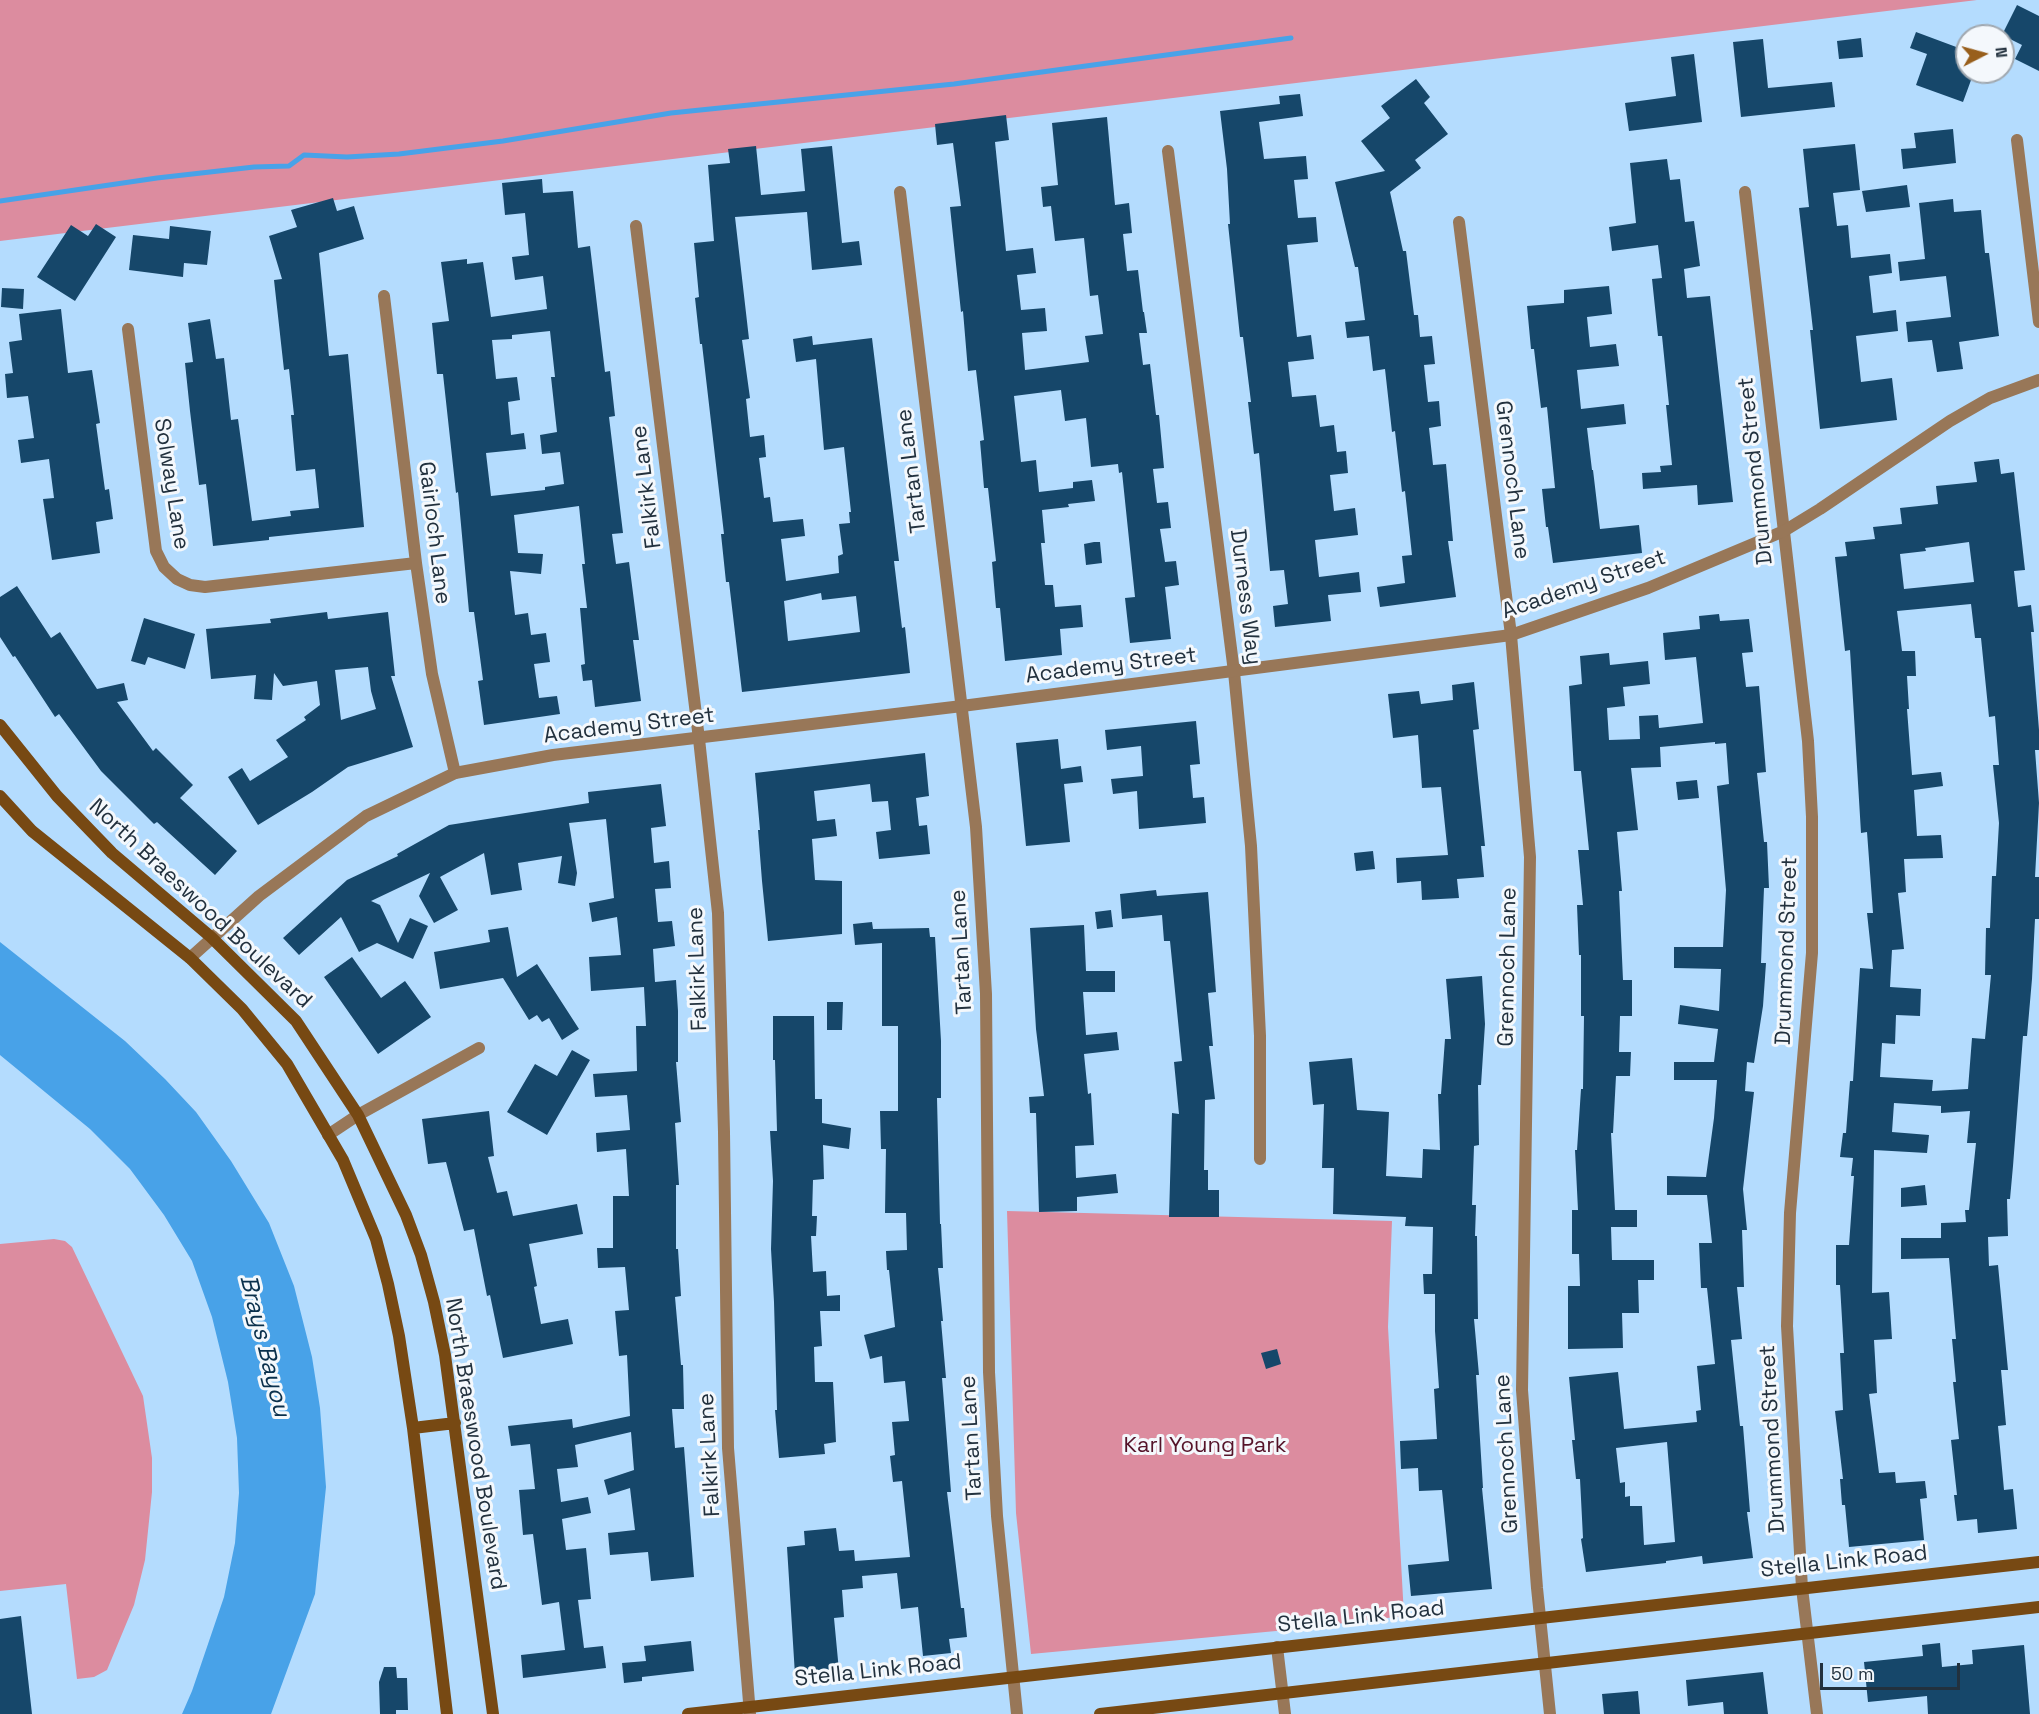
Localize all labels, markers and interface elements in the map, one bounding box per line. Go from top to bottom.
north arrow [1955,24,2015,84]
text: N [1990,46,2012,59]
street label: Drummond Street [1733,376,1779,566]
street label: Grennoch Lane [1489,399,1535,561]
street label: Tartan Lane [891,407,933,535]
street label: Solway Lane [148,416,194,552]
street label: Falkirk Lane [626,424,668,550]
street label: Gairloch Lane [412,460,456,606]
street label: Durness Way [1224,528,1266,666]
street label: Academy Street [1499,545,1669,625]
street label: Academy Street [1024,642,1198,690]
street label: Academy Street [542,702,716,750]
street label: North Braeswood Boulevard [83,794,317,1014]
street label: Drummond Street [1771,856,1803,1046]
street label: Grennoch Lane [1493,887,1523,1047]
street label: Tartan Lane [946,889,978,1015]
street label: Falkirk Lane [683,907,713,1031]
water label: Brays Bayou [232,1272,296,1420]
street label: North Braeswood Boulevard [439,1296,511,1592]
street label: Drummond Street [1755,1344,1791,1534]
street label: Grennoch Lane [1490,1374,1524,1534]
street label: Tartan Lane [956,1375,988,1501]
street label: Falkirk Lane [694,1392,726,1518]
park label: Karl Young Park [1124,1433,1286,1459]
street label: Stella Link Road [1759,1540,1929,1584]
street label: Stella Link Road [1276,1595,1446,1639]
street label: Stella Link Road [793,1649,963,1693]
scale bar [1823,1651,1962,1689]
text: 50 m [1831,1662,1873,1685]

